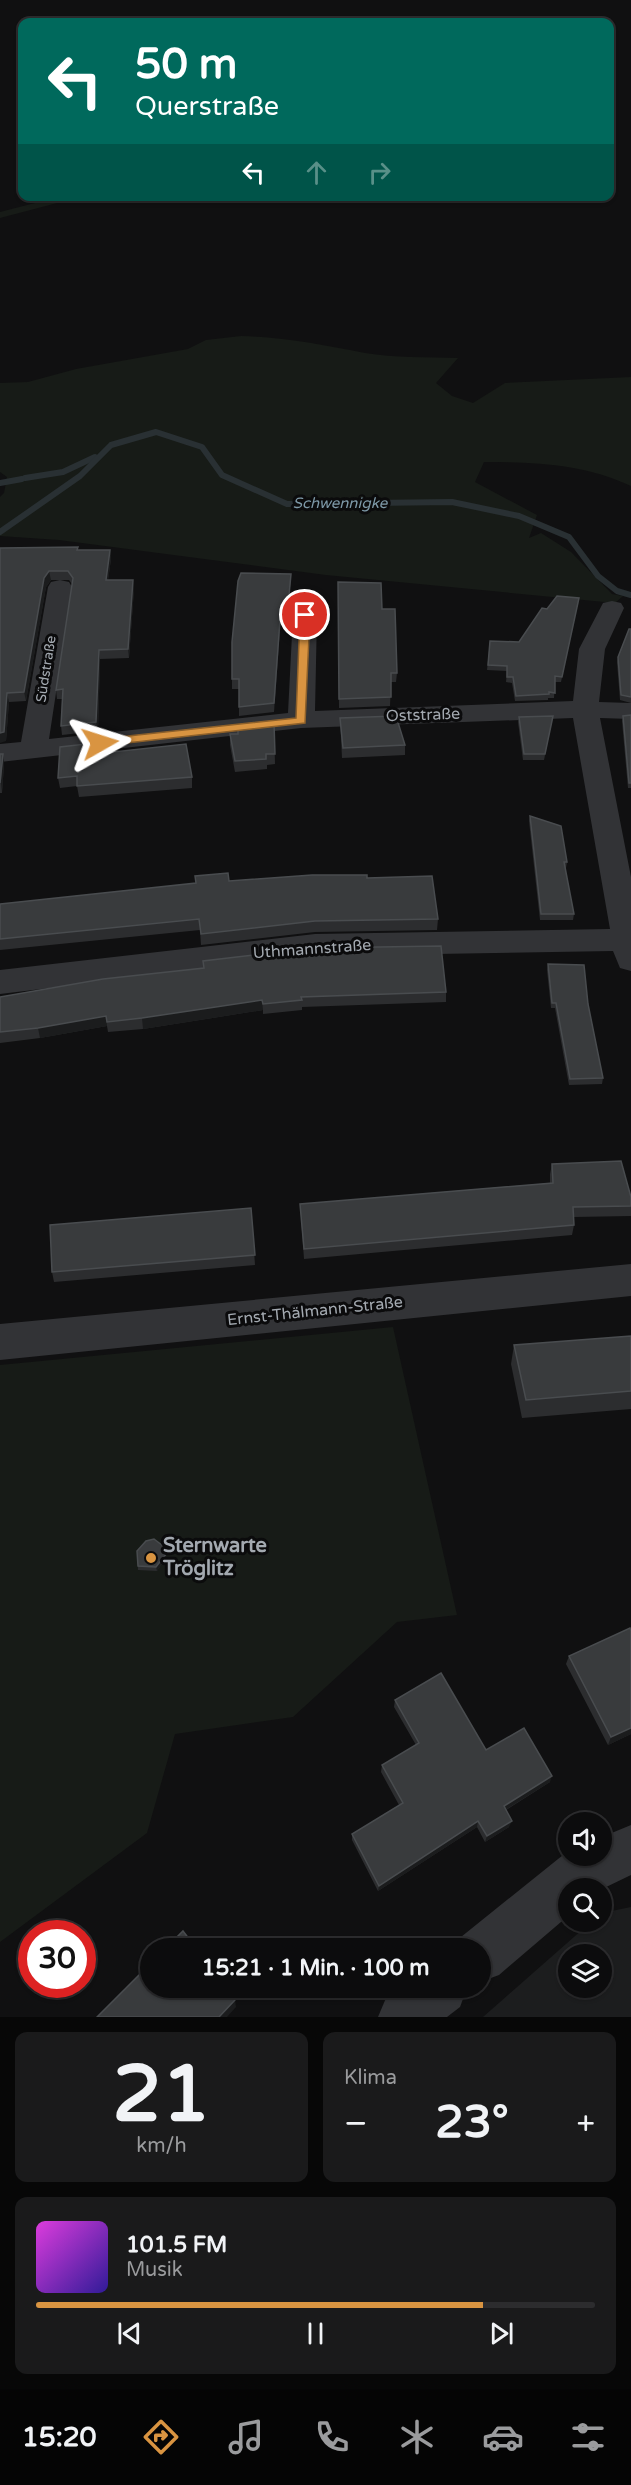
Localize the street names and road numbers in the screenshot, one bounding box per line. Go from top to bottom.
street label: Südstraße [32,634,60,704]
street label: Oststraße [386,704,460,726]
street label: Uthmannstraße [252,935,372,963]
street label: Ernst-Thälmann-Straße [226,1292,404,1330]

